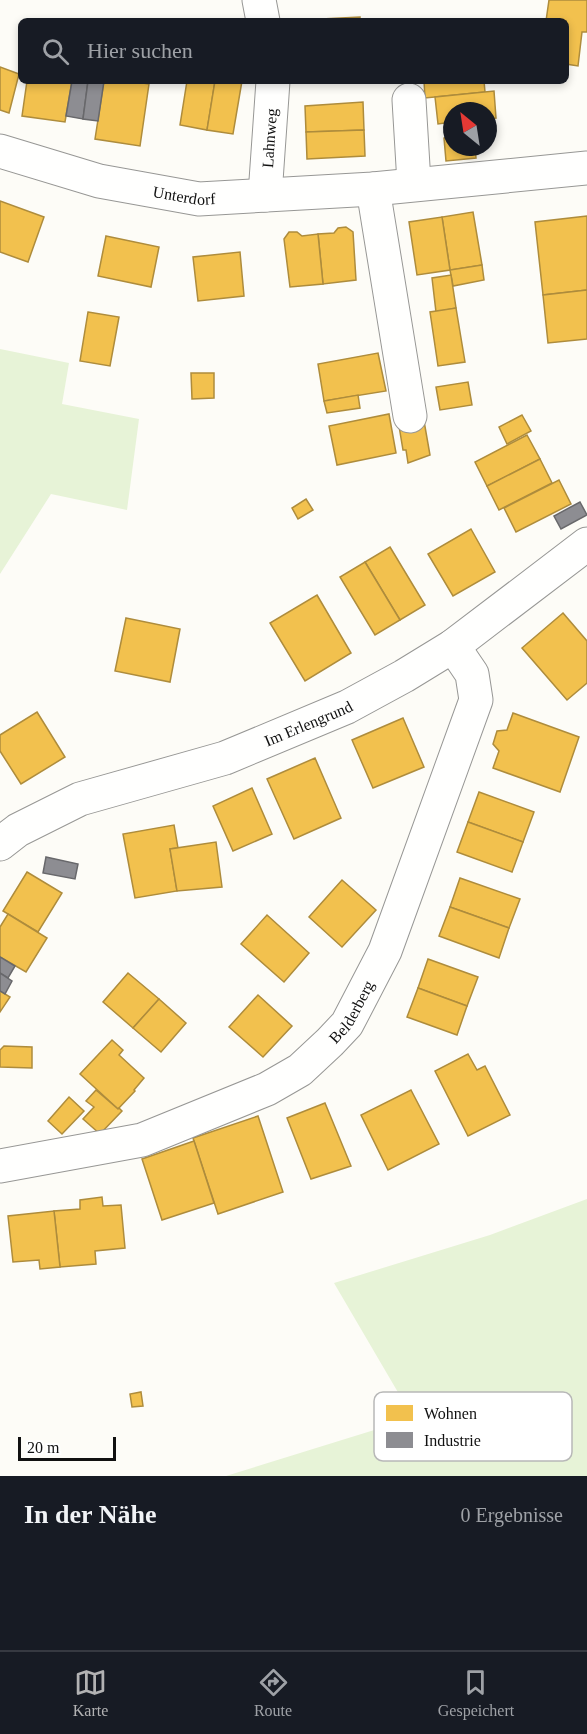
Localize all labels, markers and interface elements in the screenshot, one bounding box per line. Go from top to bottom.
search box [18,18,569,84]
icon: search [39,35,72,68]
text: Hier suchen [87,38,193,63]
north arrow [443,102,497,156]
street label: Lahnweg [259,108,281,168]
street label: Unterdorf [152,183,217,208]
street label: Im Erlengrund [262,698,356,750]
street label: Belderberg [326,978,378,1047]
legend [374,1392,572,1461]
text: Wohnen [424,1405,477,1422]
text: Industrie [424,1432,481,1449]
scale bar [18,1434,116,1462]
text: 20 m [27,1439,59,1456]
text: In der Nähe [24,1500,156,1529]
text: 0 Ergebnisse [461,1504,563,1526]
tab: Karte [73,1666,108,1720]
tab: Route [254,1666,292,1720]
tab: Gespeichert [438,1666,514,1720]

